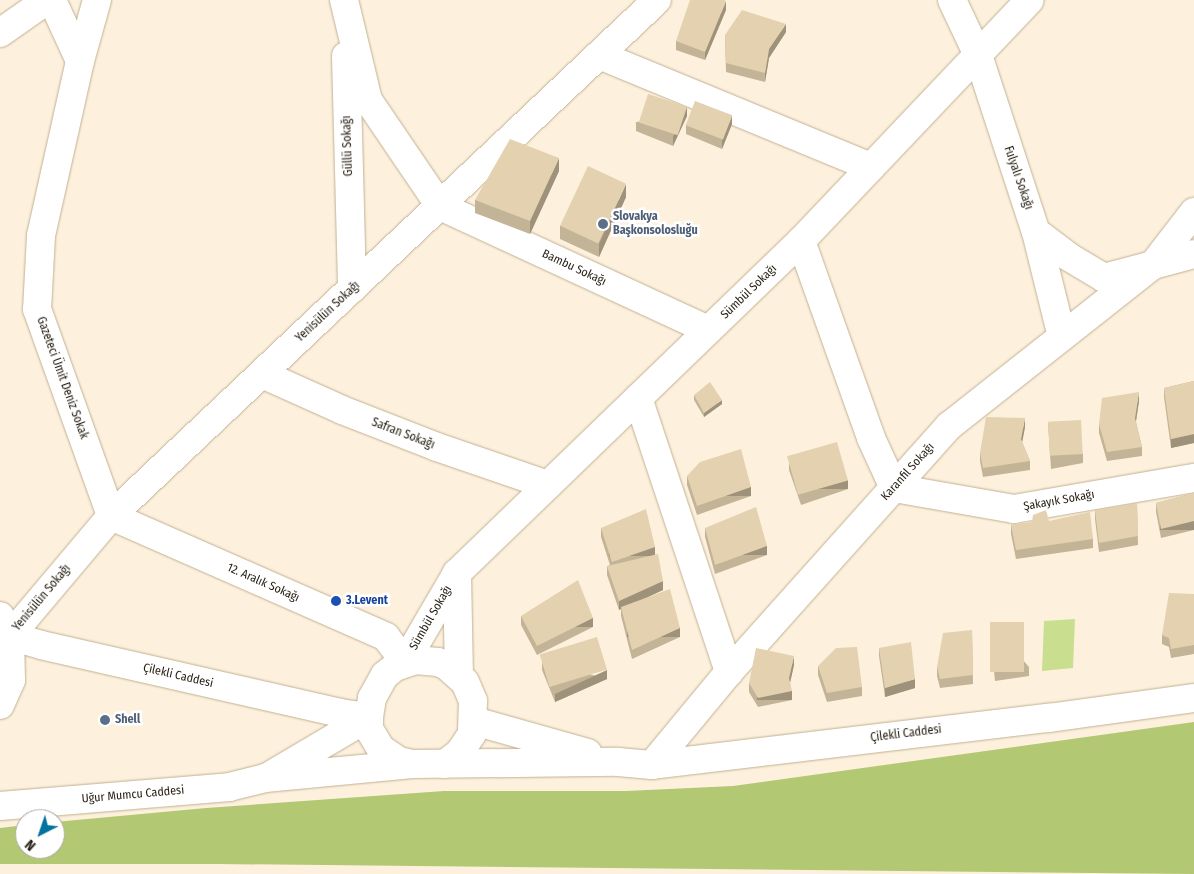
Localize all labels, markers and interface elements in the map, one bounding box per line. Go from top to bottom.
street label: Güllü Sokağı [340,115,356,177]
street label: Fulyalı Sokağı [1000,144,1036,212]
place label: Slovakya Başkonsolosluğu [613,210,698,238]
marker: Slovakya Başkonsolosluğu [597,218,609,230]
street label: Bambu Sokağı [540,247,608,289]
street label: Sümbül Sokağı [718,262,780,322]
street label: Yenisülün Sokağı [293,279,363,345]
street label: Gazeteci Ümit Deniz Sokak [33,315,91,441]
street label: Safran Sokağı [369,415,437,453]
street label: Karanfil Sokağı [878,440,938,504]
street label: Şakayık Sokağı [1022,488,1096,514]
street label: 12. Aralık Sokağı [224,561,302,605]
street label: Yenisülün Sokağı [10,562,74,634]
street label: Sümbül Sokağı [407,583,455,653]
place label: 3.Levent [346,594,388,608]
marker: 3.Levent [330,595,342,607]
street label: Çilekli Caddesi [142,661,214,691]
place label: Shell [115,713,140,727]
marker: Shell [99,714,111,726]
street label: Çilekli Caddesi [870,722,942,746]
street label: Uğur Mumcu Caddesi [81,783,185,807]
north arrow [15,809,65,859]
text: N [22,836,39,854]

